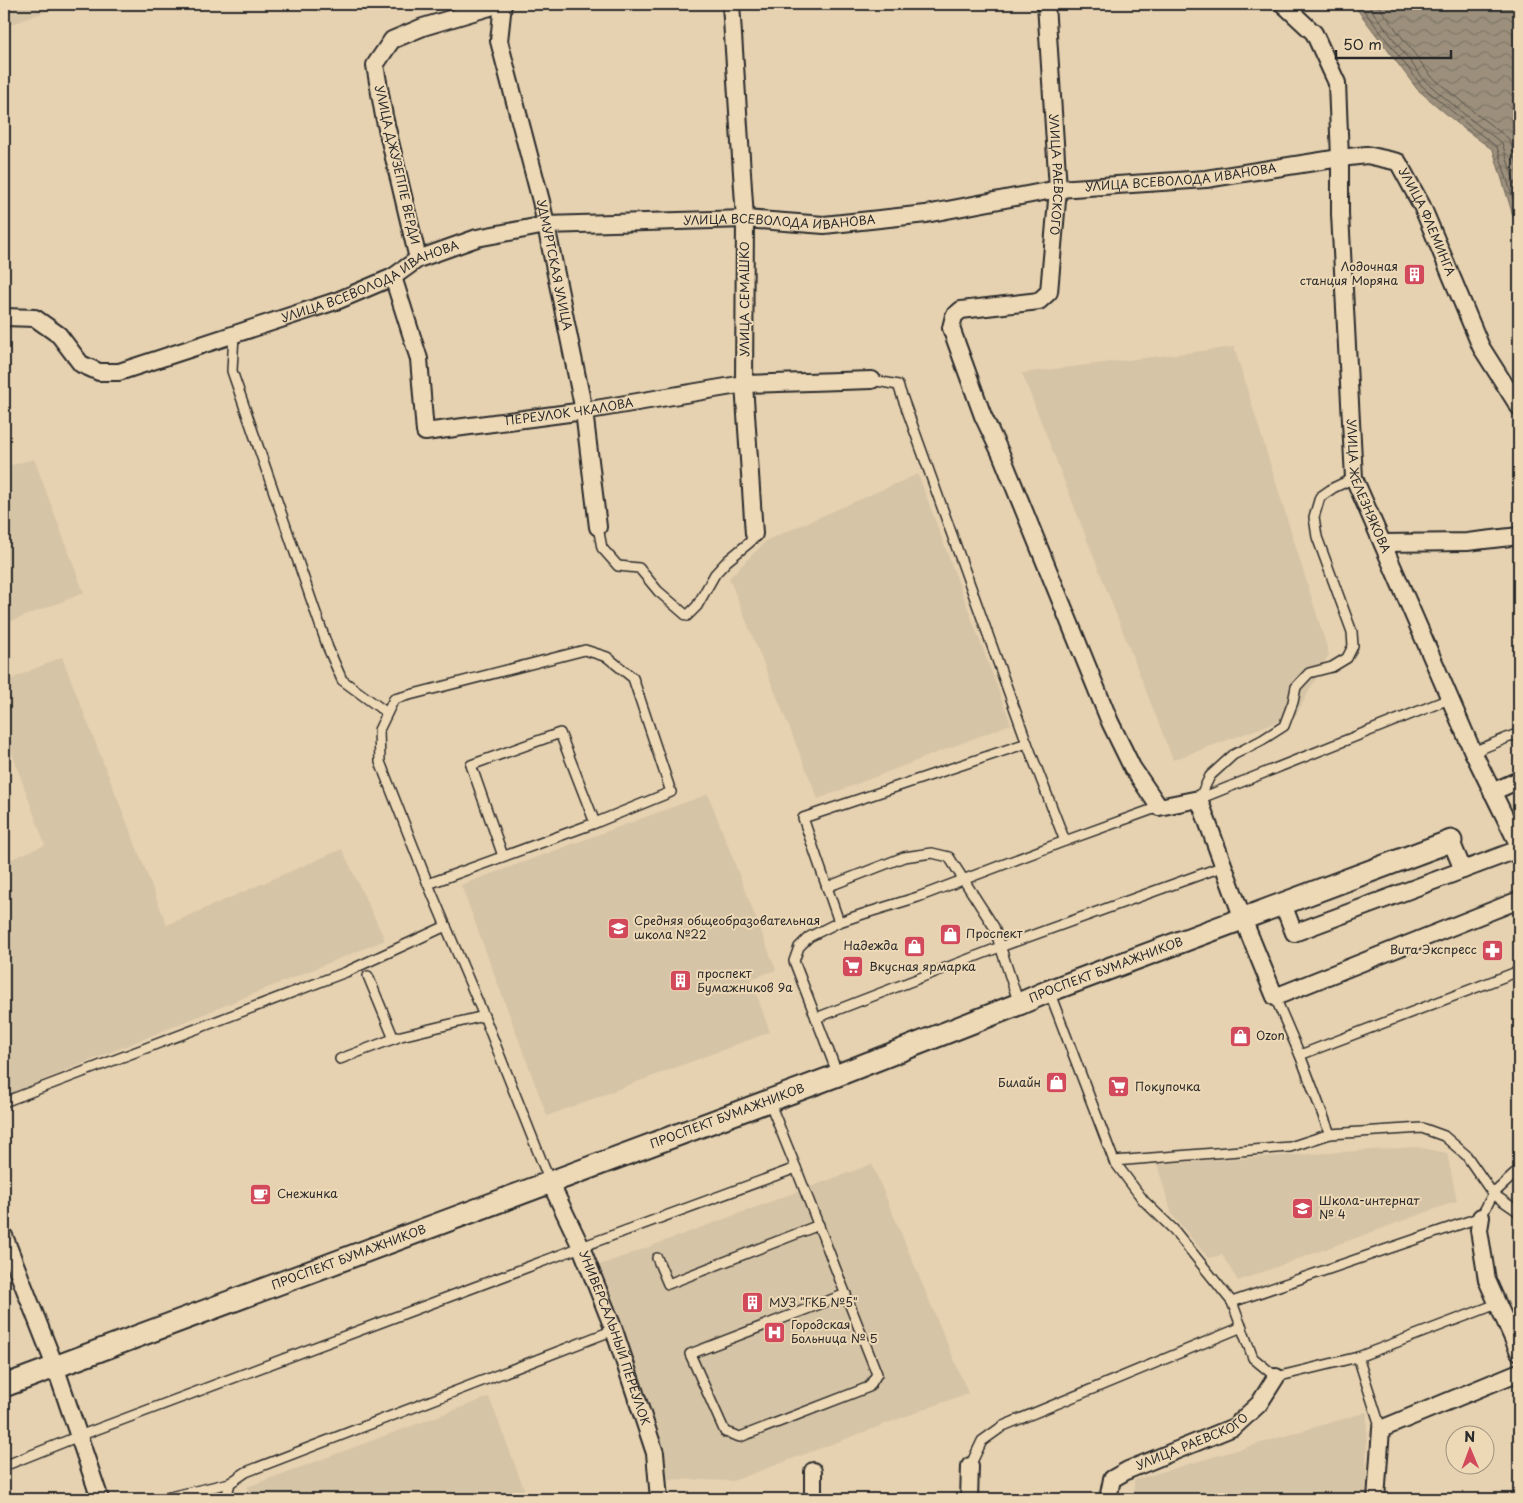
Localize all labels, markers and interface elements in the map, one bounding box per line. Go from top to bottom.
scale bar [1336,28,1450,60]
text: 50 m [1343,32,1382,55]
street label: УЛИЦА ДЖУЗЕППЕ ВЕРДИ [371,83,425,246]
street label: УЛИЦА РАЕВСКОГО [1045,113,1068,236]
street label: УЛИЦА ВСЕВОЛОДА ИВАНОВА [1085,158,1278,195]
street label: УЛИЦА ФЛЕМИНГА [1395,164,1460,279]
street label: УДМУРТСКАЯ УЛИЦА [533,198,577,332]
street label: УЛИЦА ВСЕВОЛОДА ИВАНОВА [683,209,876,233]
street label: УЛИЦА ВСЕВОЛОДА ИВАНОВА [279,235,461,326]
street label: УЛИЦА СЕМАШКО [735,241,753,357]
place label: Лодочная станция Моряна [1300,257,1399,289]
building icon: Лодочная станция Моряна [1402,262,1426,286]
street label: ПЕРЕУЛОК ЧКАЛОВА [504,393,635,429]
street label: УЛИЦА ЖЕЛЕЗНЯКОВА [1343,418,1396,556]
place label: Средняя общеобразовательная школа №22 [634,911,820,943]
school or university icon: Средняя общеобразовательная школа №22 [606,916,630,940]
shop icon: Проспект [938,922,962,946]
place label: Проспект [966,924,1023,942]
street label: ПРОСПЕКТ БУМАЖНИКОВ [1026,932,1186,1007]
shop icon: Надежда [902,934,926,958]
place label: Надежда [843,936,898,954]
pharmacy icon: Вита Экспресс [1481,938,1505,962]
place label: Вита Экспресс [1390,940,1477,958]
supermarket icon: Вкусная ярмарка [841,955,865,979]
place label: Вкусная ярмарка [869,957,976,975]
place label: проспект Бумажников 9а [697,964,793,996]
building icon: проспект Бумажников 9а [669,969,693,993]
shop icon: Ozon [1228,1024,1252,1048]
place label: Ozon [1256,1026,1285,1044]
shop icon: Билайн [1045,1071,1069,1095]
place label: Билайн [998,1073,1041,1091]
supermarket icon: Покупочка [1107,1075,1131,1099]
place label: Покупочка [1135,1077,1201,1095]
street label: ПРОСПЕКТ БУМАЖНИКОВ [647,1078,807,1152]
cafe icon: Снежинка [249,1182,273,1206]
place label: Снежинка [277,1184,338,1202]
place label: Школа-интернат № 4 [1319,1191,1420,1223]
school or university icon: Школа-интернат № 4 [1291,1196,1315,1220]
street label: ПРОСПЕКТ БУМАЖНИКОВ [269,1219,428,1294]
street label: УНИВЕРСАЛЬНЫЙ ПЕРЕУЛОК [575,1248,655,1428]
building icon: МУЗ "ГКБ №5" [741,1291,765,1315]
place label: МУЗ "ГКБ №5" [769,1293,858,1311]
place label: Городская Больница № 5 [791,1315,878,1347]
hospital icon: Городская Больница № 5 [763,1320,787,1344]
street label: УЛИЦА РАЕВСКОГО [1133,1408,1252,1474]
north arrow [1446,1426,1496,1476]
text: N [1464,1426,1475,1447]

